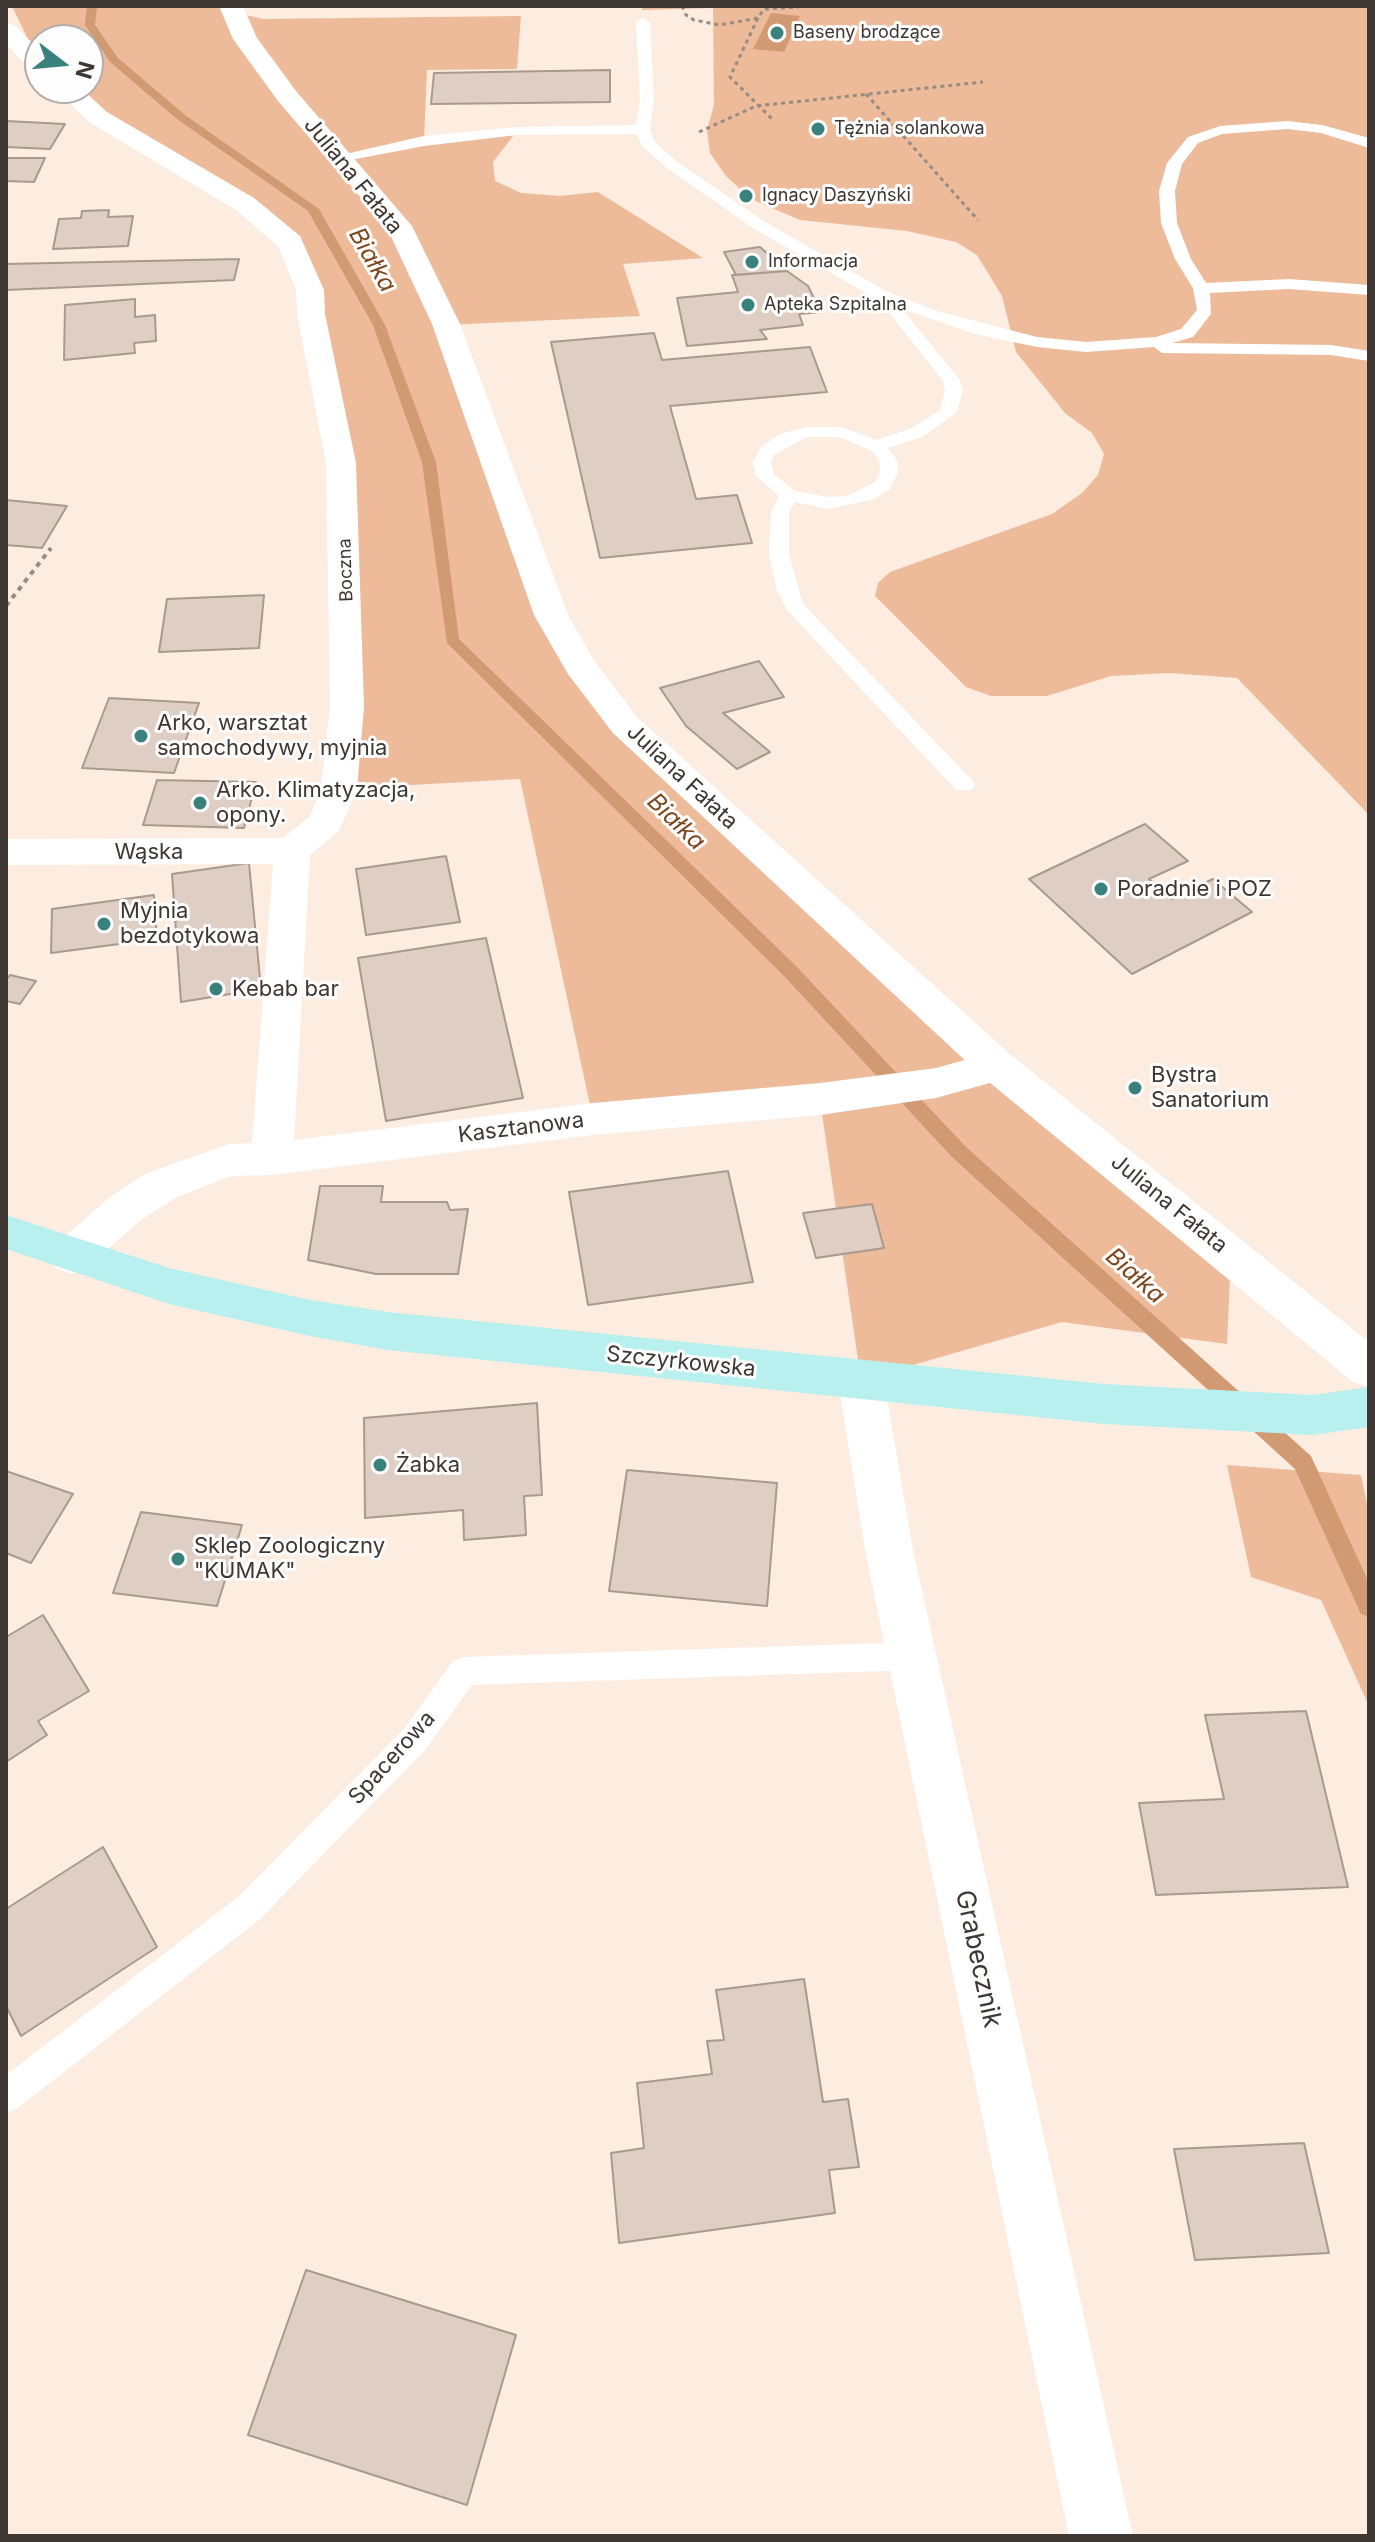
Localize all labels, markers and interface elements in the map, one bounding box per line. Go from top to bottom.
place label: Baseny brodzące [793,22,941,44]
north arrow [24,24,104,104]
marker: Baseny brodzące [768,24,786,42]
text: N [70,58,100,82]
street label: Juliana Fałata [298,112,408,240]
place label: Tężnia solankowa [834,118,985,140]
marker: Tężnia solankowa [809,120,827,138]
place label: Ignacy Daszyński [762,185,911,207]
marker: Ignacy Daszyński [737,187,755,205]
water label: Białka [342,223,402,297]
place label: Informacja [768,251,858,273]
marker: Informacja [743,253,761,271]
place label: Apteka Szpitalna [764,294,907,316]
marker: Apteka Szpitalna [739,296,757,314]
street label: Boczna [334,538,358,602]
place label: Arko, warsztat samochodywy, myjnia [157,710,387,762]
street label: Juliana Fałata [621,719,743,835]
marker: Arko, warsztat samochodywy, myjnia [132,727,150,745]
place label: Arko. Klimatyzacja, opony. [216,777,415,828]
water label: Białka [641,788,711,856]
marker: Arko. Klimatyzacja, opony. [191,794,209,812]
street label: Wąska [115,839,183,865]
place label: Poradnie i POZ [1117,876,1272,902]
marker: Poradnie i POZ [1092,880,1110,898]
place label: Myjnia bezdotykowa [120,898,259,950]
marker: Myjnia bezdotykowa [95,915,113,933]
place label: Kebab bar [232,976,339,1002]
marker: Kebab bar [207,980,225,998]
place label: Bystra Sanatorium [1151,1062,1269,1114]
marker: Bystra Sanatorium [1126,1079,1144,1097]
street label: Kasztanowa [457,1107,585,1149]
street label: Juliana Fałata [1105,1149,1233,1259]
water label: Białka [1100,1242,1170,1310]
street label: Szczyrkowska [605,1341,757,1383]
place label: Żabka [396,1452,460,1478]
marker: Żabka [371,1456,389,1474]
place label: Sklep Zoologiczny "KUMAK" [194,1533,385,1584]
marker: Sklep Zoologiczny "KUMAK" [169,1550,187,1568]
street label: Spacerowa [343,1706,441,1810]
street label: Grabecznik [948,1887,1008,2031]

